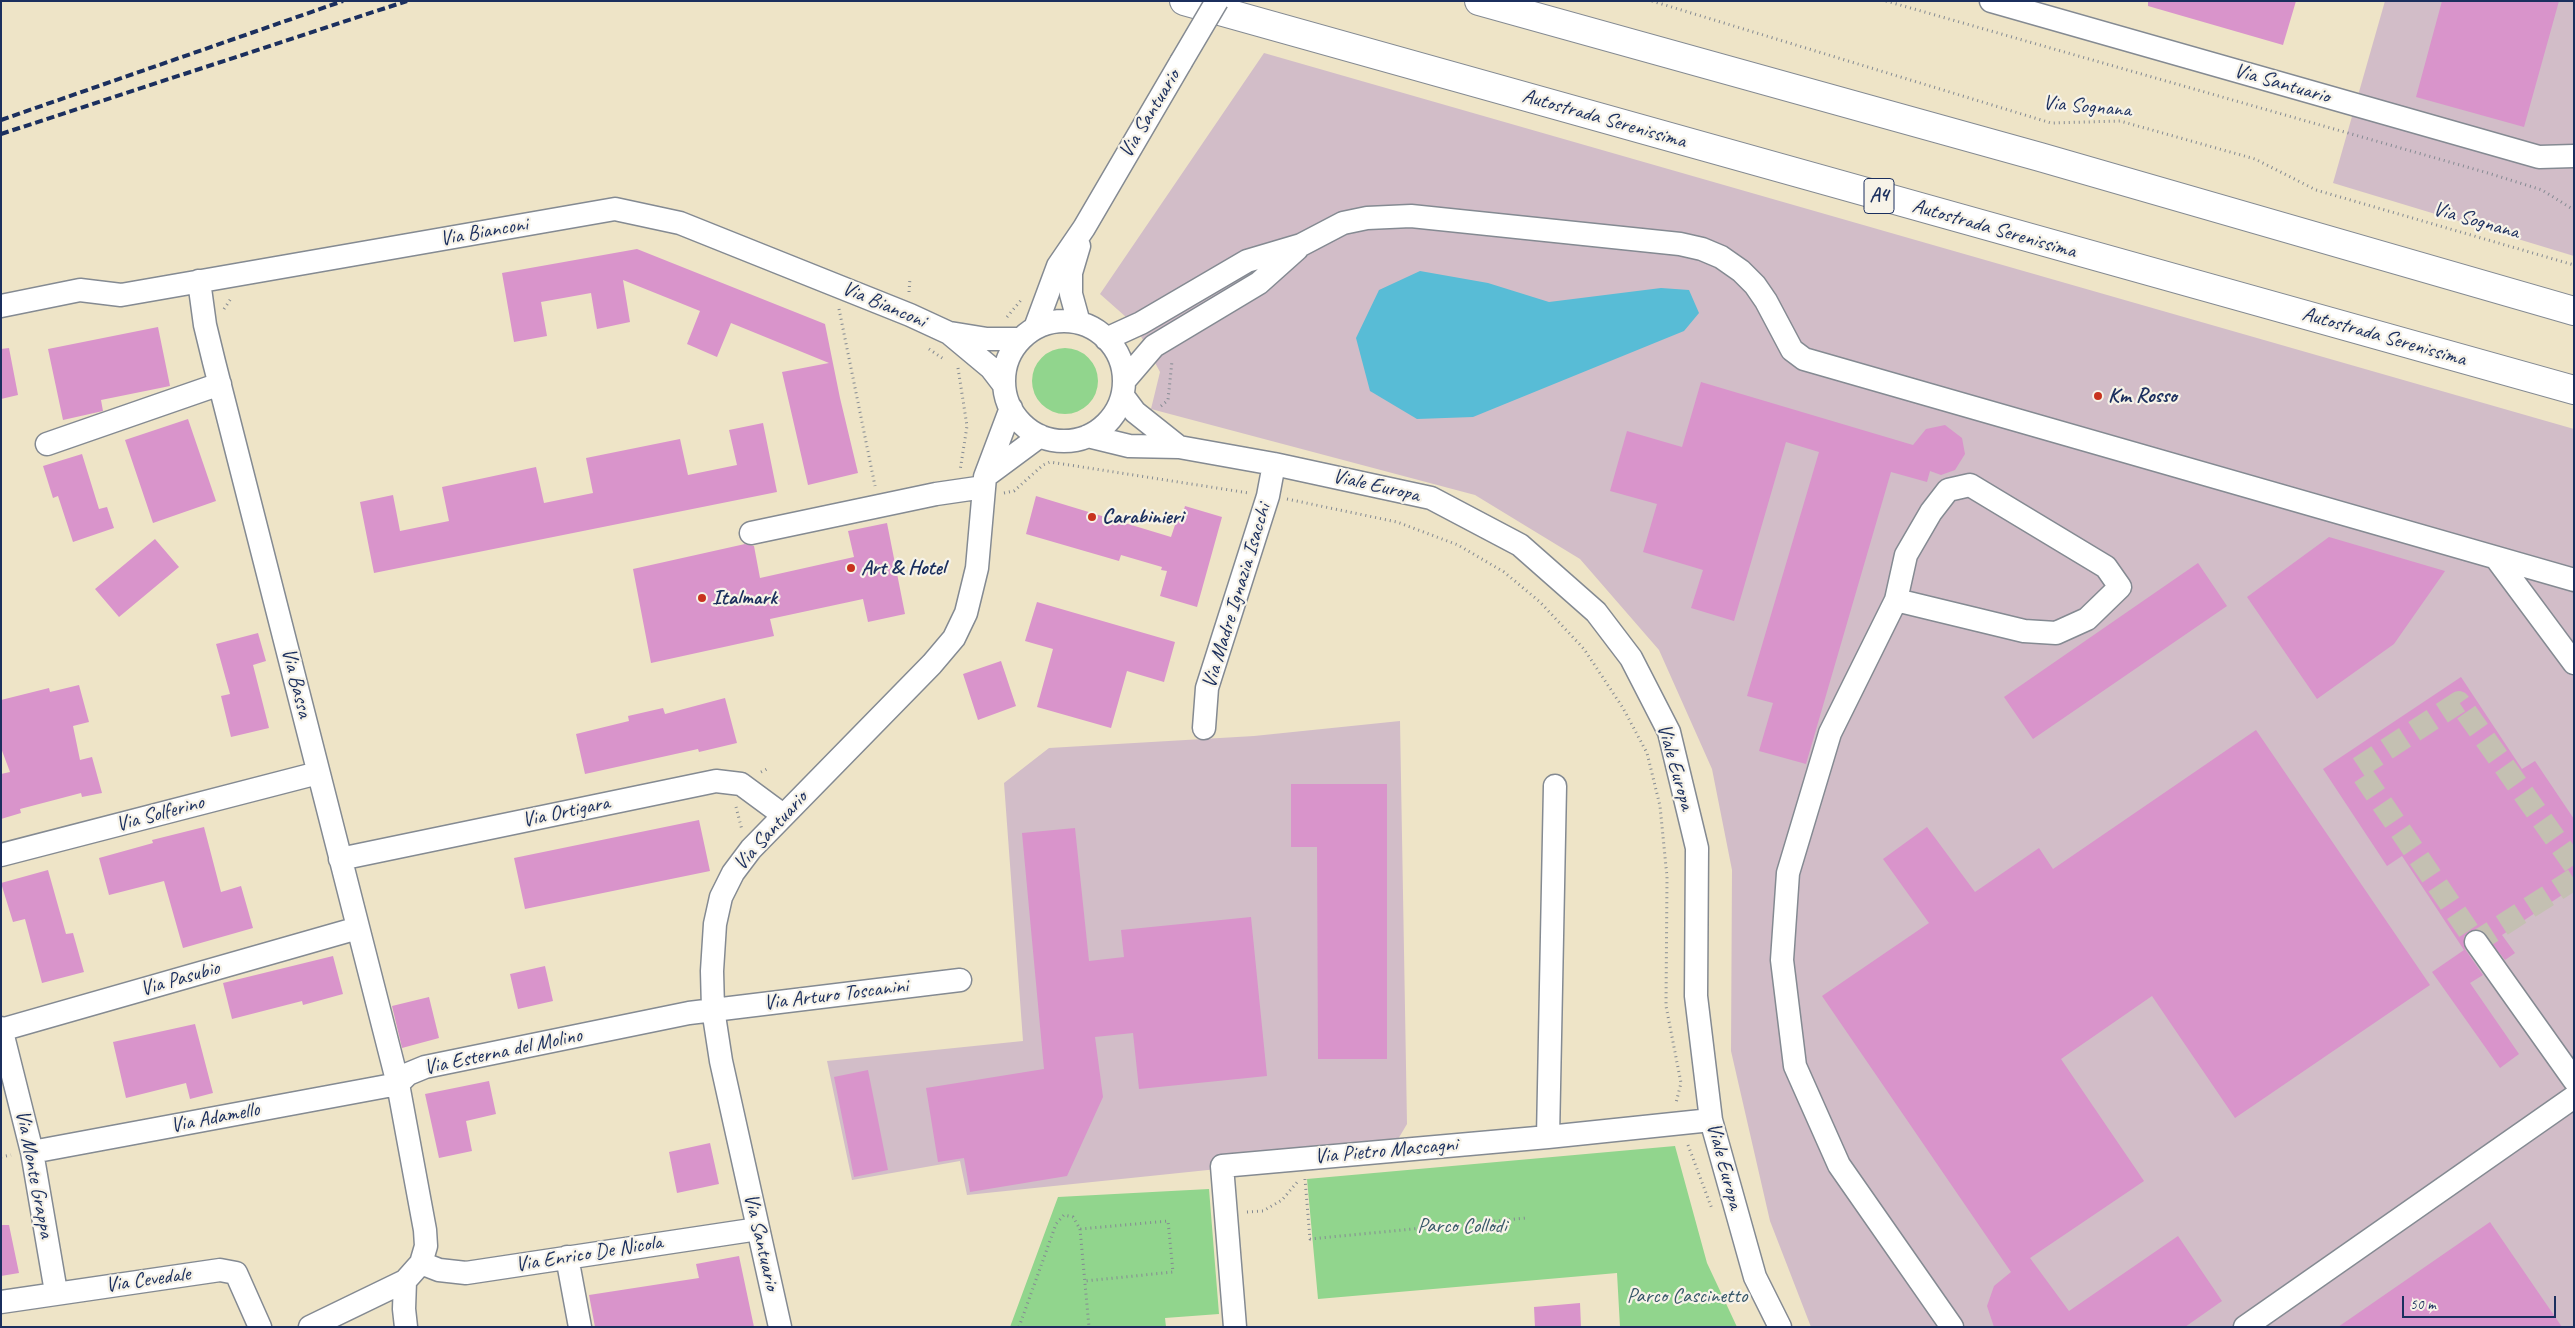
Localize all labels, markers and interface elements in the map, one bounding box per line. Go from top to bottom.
street label: Via Santuario [2231,58,2333,110]
street label: Via Santuario [1114,65,1186,163]
street label: Autostrada Serenissima [1519,84,1689,154]
street label: Via Sognana [2042,91,2132,123]
road number: A4 [1864,178,1894,214]
street label: Autostrada Serenissima [1909,194,2079,264]
street label: Via Sognana [2430,197,2522,245]
street label: Via Bianconi [438,212,530,252]
street label: Via Bianconi [838,276,930,334]
street label: Autostrada Serenissima [2299,302,2469,372]
place label: Km Rosso [2108,383,2177,409]
marker: Km Rosso [2092,390,2104,402]
street label: Viale Europa [1330,464,1422,508]
street label: Via Madre Ignazia Isacchi [1197,501,1277,691]
place label: Carabinieri [1102,504,1183,530]
marker: Carabinieri [1086,511,1098,523]
place label: Art & Hotel [861,555,945,581]
marker: Art & Hotel [845,562,857,574]
place label: Italmark [712,585,777,611]
marker: Italmark [696,592,708,604]
street label: Via Bassa [275,646,317,720]
street label: Viale Europa [1651,721,1699,813]
street label: Via Santuario [729,786,813,876]
street label: Via Solferino [113,790,207,838]
street label: Via Ortigara [520,790,612,834]
street label: Via Pasubio [137,956,223,1002]
street label: Via Arturo Toscanini [762,974,910,1016]
street label: Via Esterna del Molino [422,1023,584,1081]
street label: Via Adamello [168,1097,262,1139]
street label: Via Monte Grappa [9,1108,59,1240]
street label: Viale Europa [1700,1120,1748,1212]
street label: Via Pietro Mascagni [1313,1132,1459,1170]
street label: Via Santuario [738,1191,784,1293]
park label: Parco Collodi [1417,1213,1507,1239]
street label: Via Enrico De Nicola [514,1230,664,1278]
street label: Via Cevedale [104,1262,192,1298]
park label: Parco Cascinetto [1627,1283,1747,1309]
scale bar [2405,1286,2559,1318]
text: 50 m [2410,1295,2436,1314]

